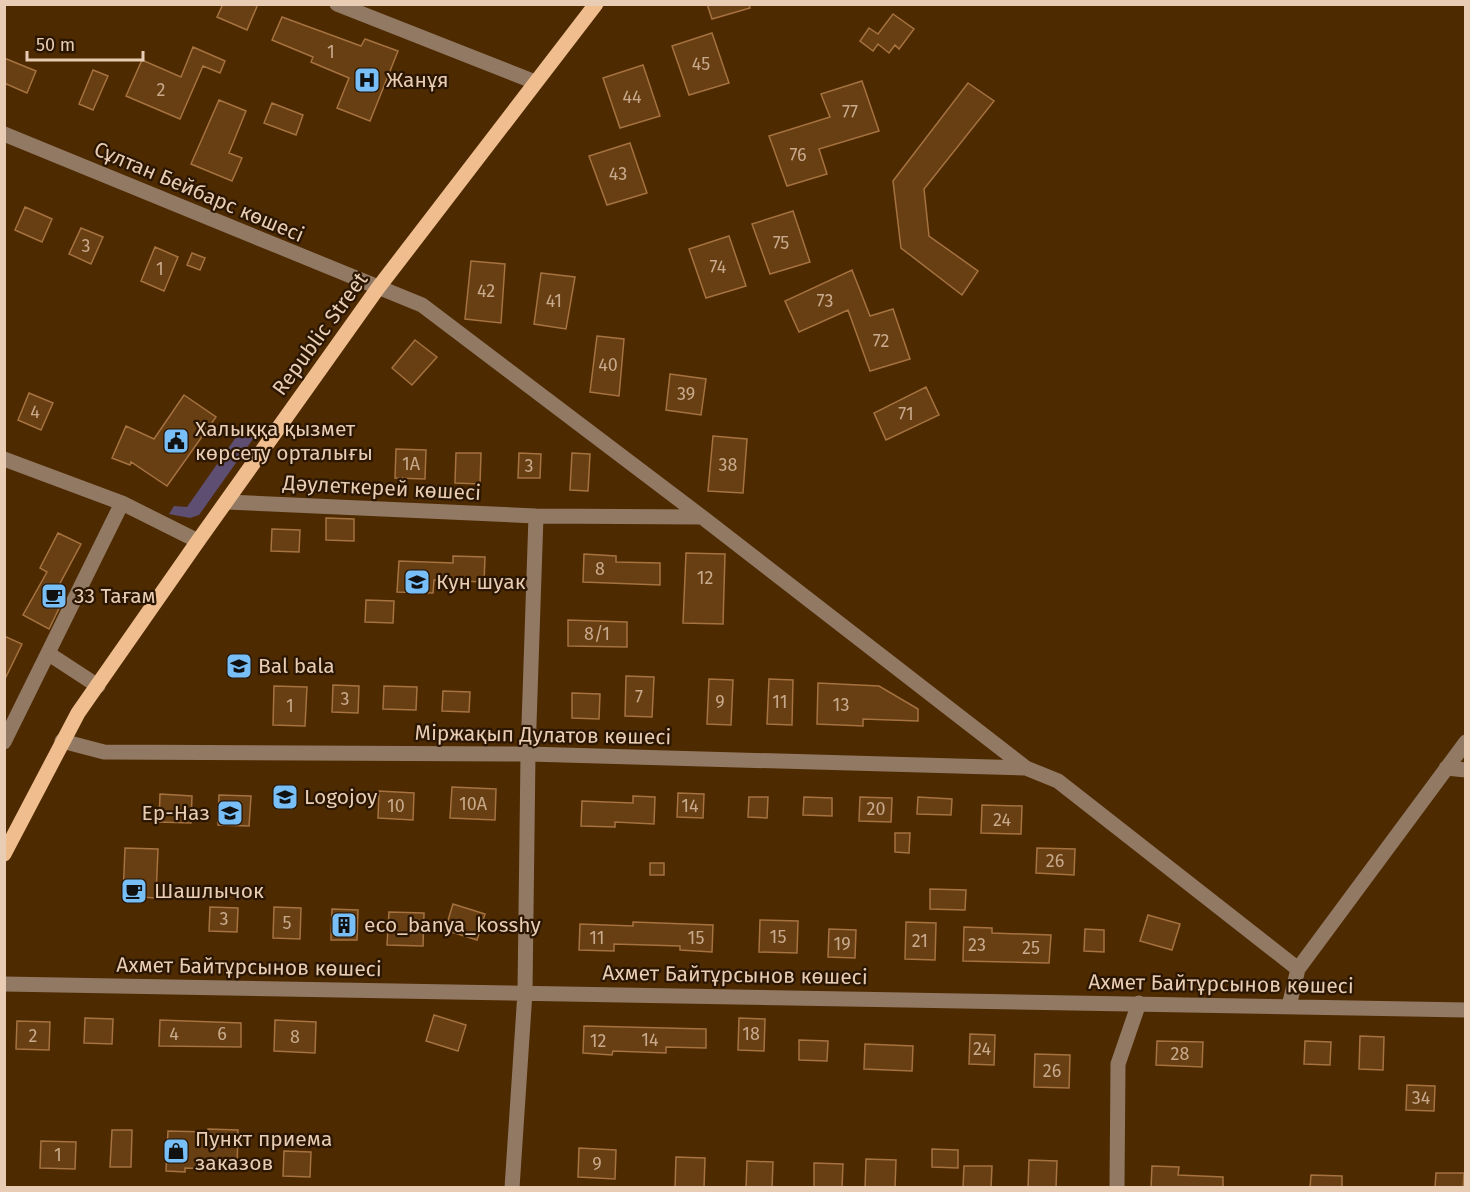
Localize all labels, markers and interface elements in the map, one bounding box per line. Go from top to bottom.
scale bar [27,24,142,62]
text: 50 m [36,34,75,56]
house number: 1 [327,41,335,63]
house number: 45 [692,53,710,75]
hospital icon: Жанұя [352,65,382,95]
place label: Жанұя [386,67,449,93]
house number: 2 [157,79,166,101]
house number: 44 [622,86,642,108]
house number: 77 [842,101,858,123]
street label: Сұлтан Бейбарс көшесі [90,136,308,248]
house number: 76 [789,144,807,166]
house number: 43 [609,163,627,185]
house number: 75 [773,232,789,254]
house number: 3 [82,235,90,257]
house number: 74 [710,256,727,278]
house number: 1 [156,258,164,280]
street label: Republic Street [267,267,374,401]
house number: 42 [477,280,495,302]
house number: 41 [546,290,562,312]
house number: 73 [817,290,833,312]
house number: 72 [873,330,889,352]
house number: 40 [598,354,618,376]
house number: 39 [677,383,695,405]
house number: 4 [30,401,40,423]
house number: 71 [898,403,914,425]
place label: Халыққа қызмет көрсету орталығы [195,416,373,466]
public building icon: Халыққа қызмет көрсету орталығы [161,426,191,456]
house number: 1А [402,453,421,475]
house number: 38 [719,454,738,476]
house number: 3 [525,455,533,477]
street label: Дәулеткерей көшесі [281,470,482,506]
house number: 8 [595,558,605,580]
school or university icon: Кун шуак [402,567,432,597]
house number: 12 [697,567,713,589]
place label: Кун шуак [436,569,526,595]
cafe icon: 33 Тағам [39,581,69,611]
place label: 33 Тағам [74,583,156,609]
house number: 8/1 [584,623,610,645]
school or university icon: Bal bala [224,651,254,681]
place label: Bal bala [258,653,335,679]
house number: 7 [635,686,643,708]
house number: 3 [341,688,349,710]
house number: 9 [715,691,725,713]
house number: 11 [772,691,788,713]
house number: 13 [833,694,849,716]
house number: 1 [286,695,294,717]
street label: Міржақып Дулатов көшесі [414,720,672,750]
school or university icon: Logojoy [270,782,300,812]
place label: Logojoy [304,784,378,810]
house number: 10А [459,793,488,815]
house number: 10 [387,795,405,817]
house number: 14 [681,795,699,817]
school or university icon: Ер-Наз [215,798,245,828]
house number: 20 [867,798,885,820]
place label: Ер-Наз [142,800,210,826]
house number: 24 [993,809,1011,831]
house number: 26 [1046,850,1064,872]
cafe icon: Шашлычок [119,876,149,906]
place label: Шашлычок [154,878,264,904]
house number: 3 [220,908,228,930]
building icon: eco_banya_kosshy [329,910,359,940]
house number: 5 [282,912,292,934]
place label: eco_banya_kosshy [364,912,541,938]
house number: 15 [770,926,786,948]
house number: 11 [589,927,605,949]
house number: 15 [688,927,704,949]
house number: 21 [912,930,928,952]
house number: 19 [833,933,851,955]
house number: 23 [968,934,986,956]
house number: 25 [1022,937,1040,959]
street label: Ахмет Байтұрсынов көшесі [116,952,382,982]
street label: Ахмет Байтұрсынов көшесі [602,960,868,990]
street label: Ахмет Байтұрсынов көшесі [1088,969,1354,999]
house number: 4 [169,1023,179,1045]
house number: 6 [217,1023,227,1045]
house number: 18 [742,1023,760,1045]
house number: 2 [29,1025,38,1047]
house number: 8 [290,1026,300,1048]
house number: 14 [641,1029,659,1051]
house number: 12 [590,1030,606,1052]
house number: 24 [973,1038,991,1060]
house number: 28 [1171,1043,1189,1065]
house number: 26 [1043,1060,1061,1082]
house number: 34 [1412,1087,1431,1109]
place label: Пункт приема заказов [195,1126,332,1176]
shop icon: Пункт приема заказов [161,1136,191,1166]
house number: 1 [54,1144,62,1166]
house number: 9 [592,1153,602,1175]

